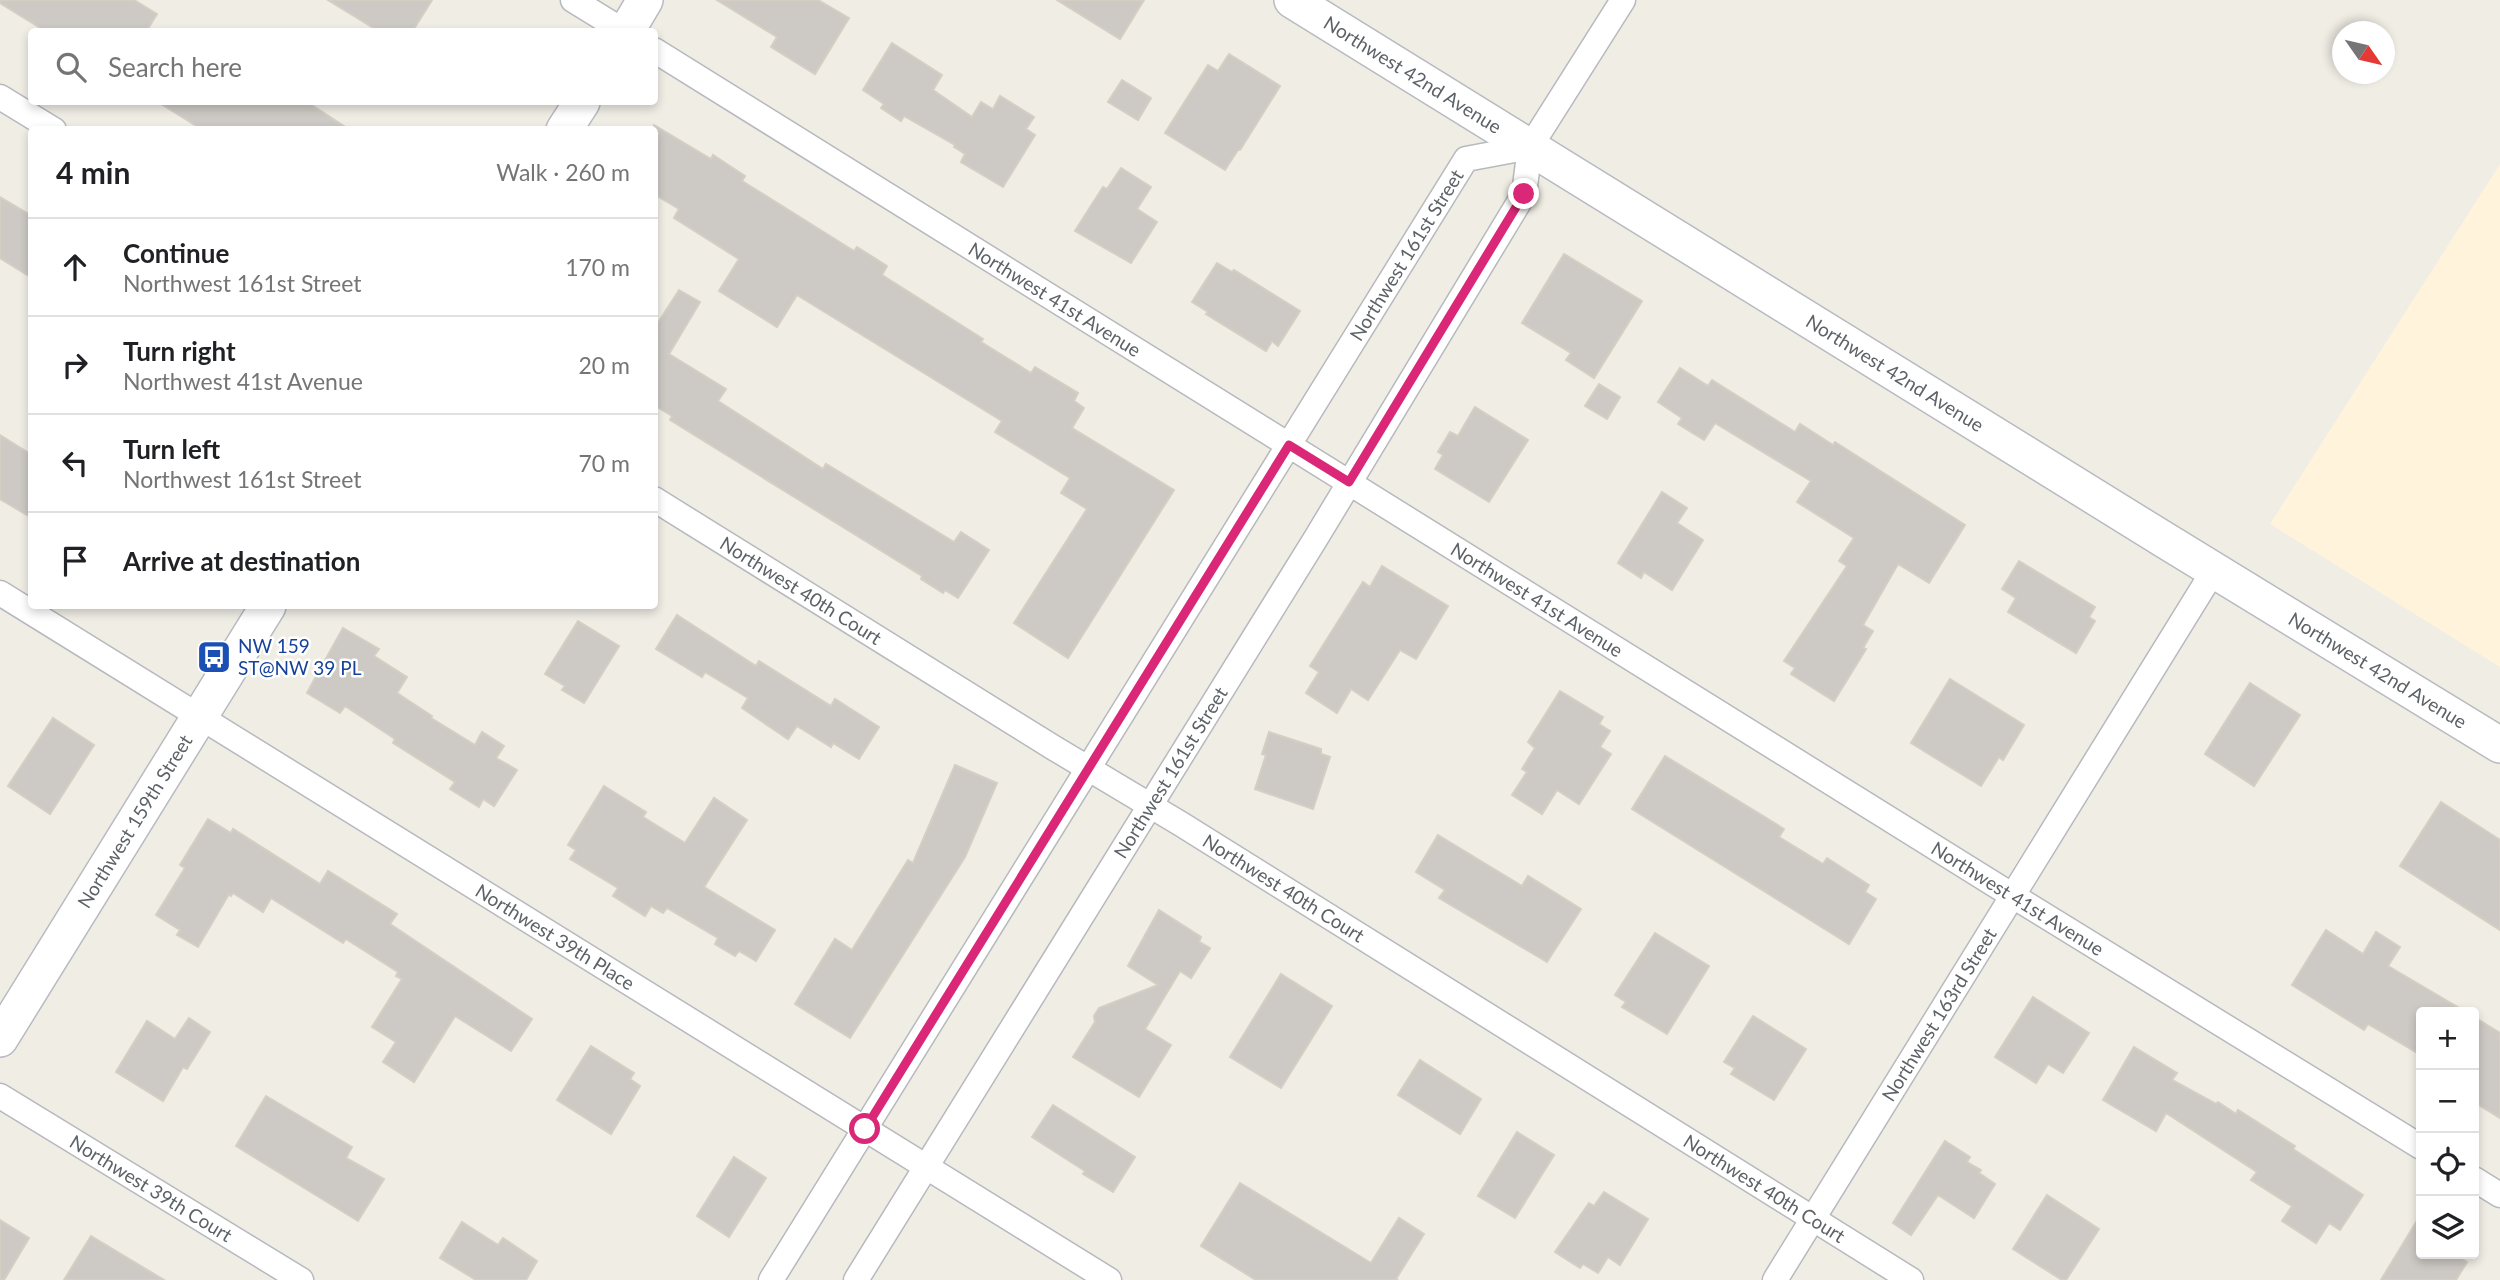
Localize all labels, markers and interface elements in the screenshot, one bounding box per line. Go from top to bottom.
street label: Northwest 42nd Avenue [1320,11,1506,138]
north arrow [2332,21,2395,84]
search box [28,28,658,105]
icon: search [52,48,90,86]
text: Search here [108,51,242,83]
text: 4 min [56,154,130,190]
text: Walk · 260 m [496,158,630,186]
street label: Northwest 161st Street [1344,165,1468,345]
route end [1508,178,1539,209]
text: Continue [123,237,229,269]
street label: Northwest 41st Avenue [965,237,1145,361]
icon: ahead [56,248,94,286]
text: 170 m [565,253,630,281]
text: Northwest 161st Street [123,269,361,297]
street label: Northwest 42nd Avenue [1802,309,1988,436]
text: Turn right [123,335,236,367]
icon: right [56,346,94,384]
text: 20 m [579,351,630,379]
text: Northwest 41st Avenue [123,367,363,395]
text: Turn left [123,433,220,465]
icon: left [56,444,94,482]
text: 70 m [579,449,630,477]
text: Northwest 161st Street [123,465,361,493]
street label: Northwest 40th Court [716,531,886,649]
street label: Northwest 41st Avenue [1447,537,1627,661]
icon: arrive [56,542,94,580]
text: Arrive at destination [123,545,360,577]
street label: Northwest 42nd Avenue [2285,607,2471,733]
place label: NW 159 ST@NW 39 PL [238,634,362,679]
bus stop icon: NW 159 ST@NW 39 PL [195,638,233,676]
street label: Northwest 161st Street [1108,682,1232,862]
street label: Northwest 159th Street [72,730,197,912]
street label: Northwest 40th Court [1199,829,1369,947]
street label: Northwest 41st Avenue [1927,836,2108,960]
street label: Northwest 39th Place [472,879,639,994]
street label: Northwest 163rd Street [1876,923,2001,1105]
map controls [2416,1007,2479,1259]
button: + [2416,1007,2479,1070]
button: − [2416,1070,2479,1133]
route start [849,1113,880,1144]
street label: Northwest 40th Court [1680,1129,1850,1247]
street label: Northwest 39th Court [66,1130,237,1246]
button: locate [2416,1133,2479,1196]
button: layers [2416,1196,2479,1259]

